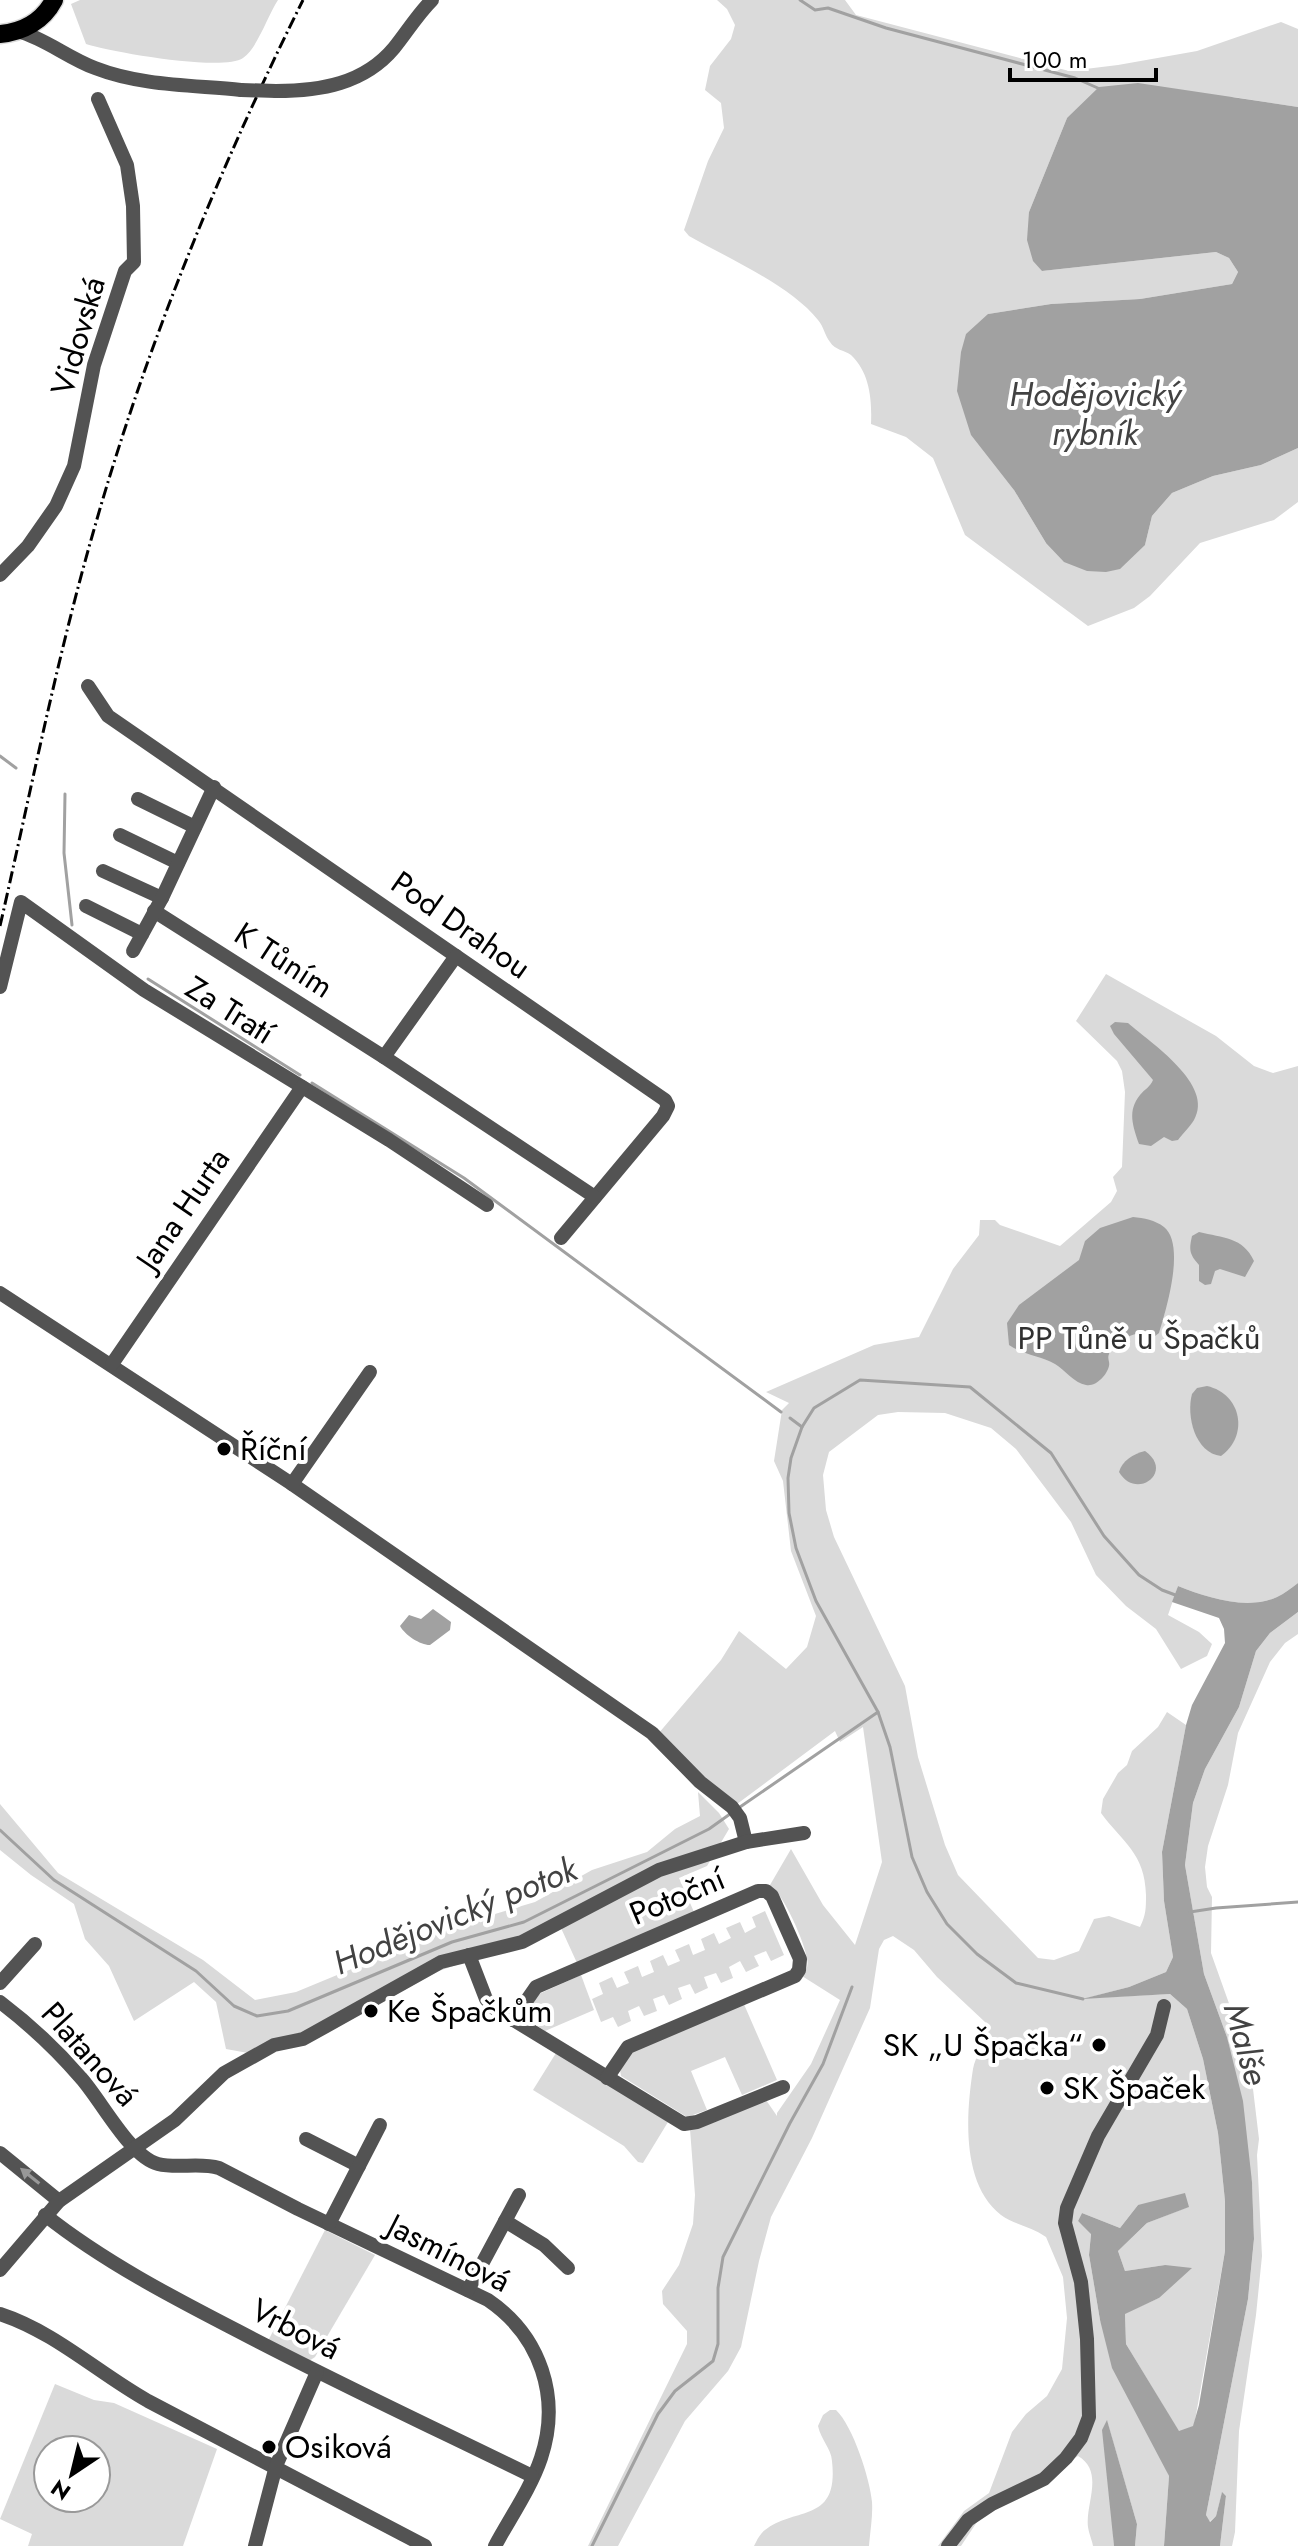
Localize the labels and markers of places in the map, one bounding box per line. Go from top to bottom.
place label: Říční [240,1426,308,1472]
marker: Říční [215,1440,233,1458]
place label: Ke Špačkům [387,1988,553,2034]
marker: Ke Špačkům [362,2002,380,2020]
place label: SK „U Špačka“ [883,2022,1083,2068]
marker: SK „U Špačka“ [1090,2036,1108,2054]
place label: SK Špaček [1063,2065,1206,2111]
marker: SK Špaček [1038,2079,1056,2097]
place label: Osiková [285,2424,392,2470]
marker: Osiková [260,2438,278,2456]

